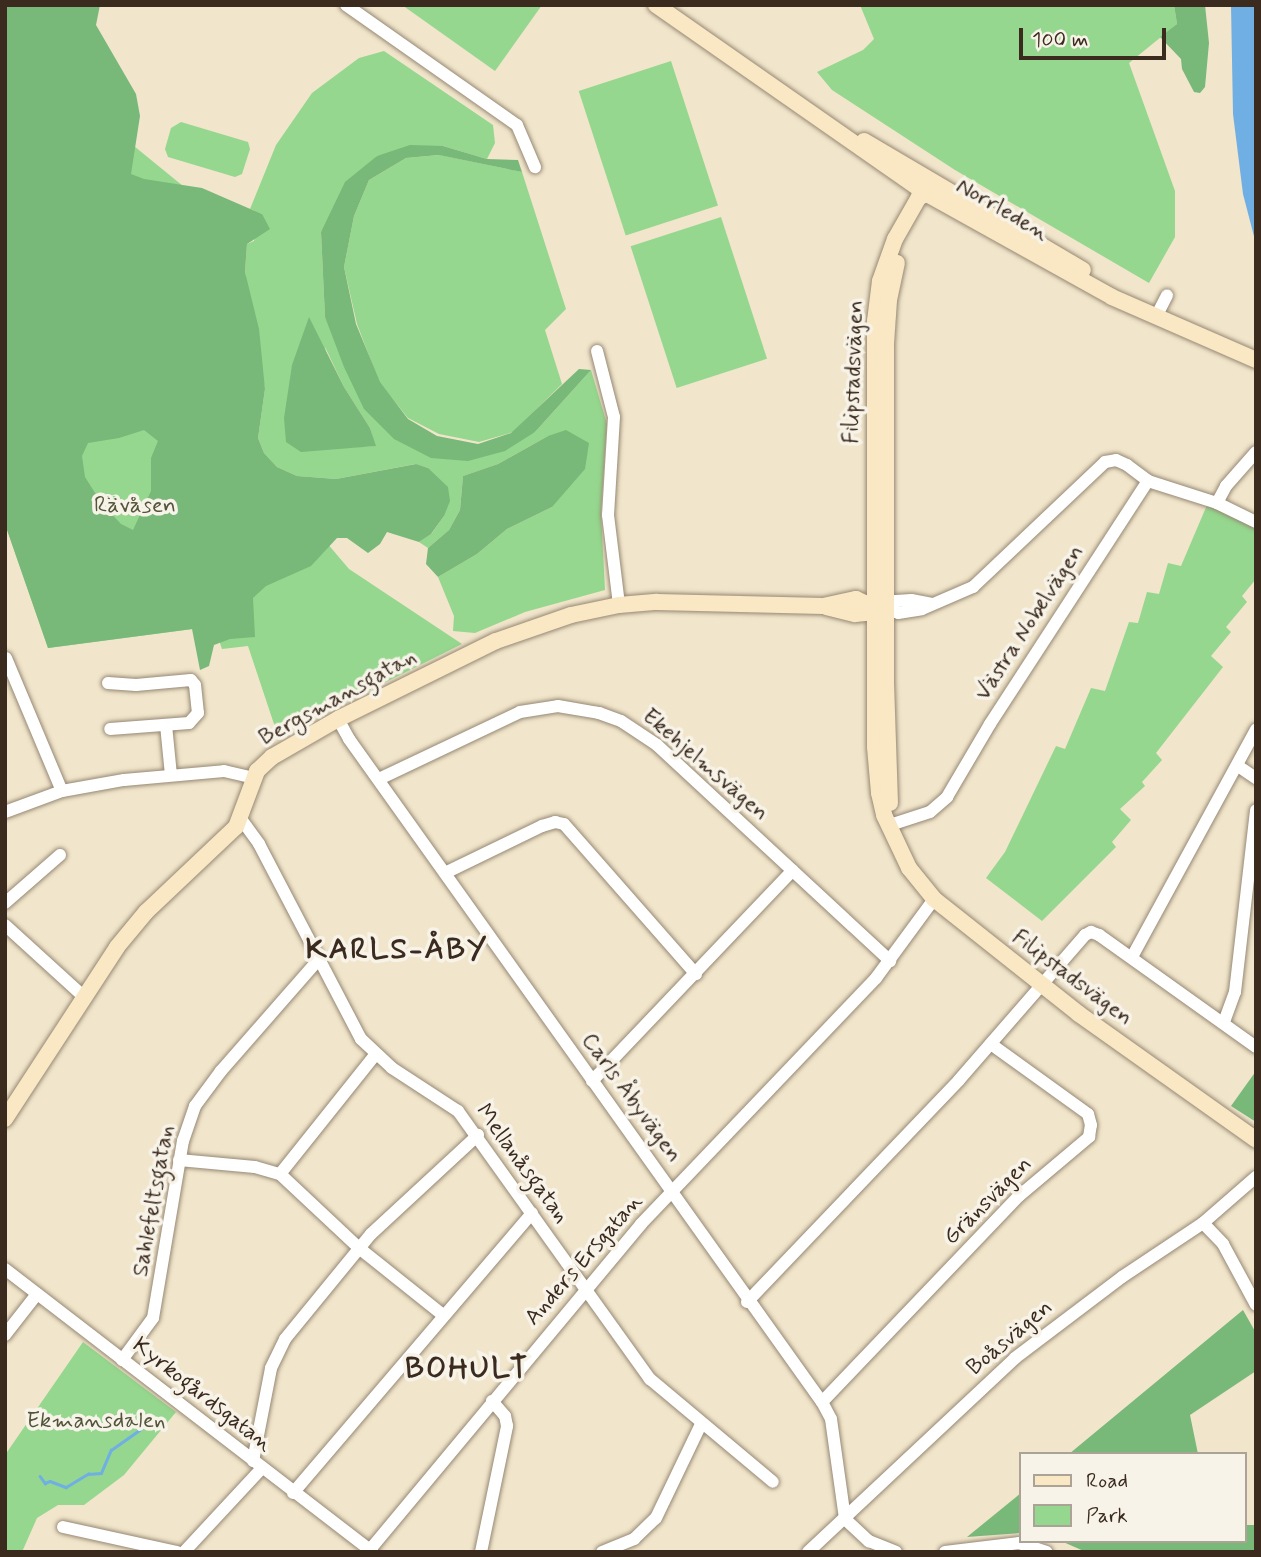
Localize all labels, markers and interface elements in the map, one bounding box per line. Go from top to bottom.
scale bar [1023,14,1170,58]
text: 100 m [1032,26,1088,54]
street label: Norrleden [951,173,1053,247]
street label: Filipstadsvägen [838,300,870,444]
park label: Rävåsen [94,492,176,520]
street label: Västra Nobelvägen [969,540,1091,706]
street label: Bergsmansgatan [255,643,421,753]
street label: Ekehjelmsvägen [636,703,774,827]
street label: Filipstadsvägen [1006,924,1138,1032]
district label: KARLS-ÅBY [309,932,485,968]
street label: Carls Åbyvägen [575,1028,687,1168]
street label: Mellanåsgatan [469,1099,575,1229]
street label: Sahlefeltsgatan [127,1123,181,1279]
street label: Gränsvägen [938,1151,1038,1251]
street label: Anders Ersgatan [518,1186,650,1334]
street label: Boåsvägen [961,1294,1059,1382]
street label: Kyrkogårdsgatan [126,1332,278,1458]
district label: BOHULT [408,1351,526,1387]
park label: Ekmansdalen [26,1407,166,1435]
legend [1020,1452,1247,1543]
text: Road [1086,1467,1128,1495]
text: Park [1086,1502,1128,1530]

